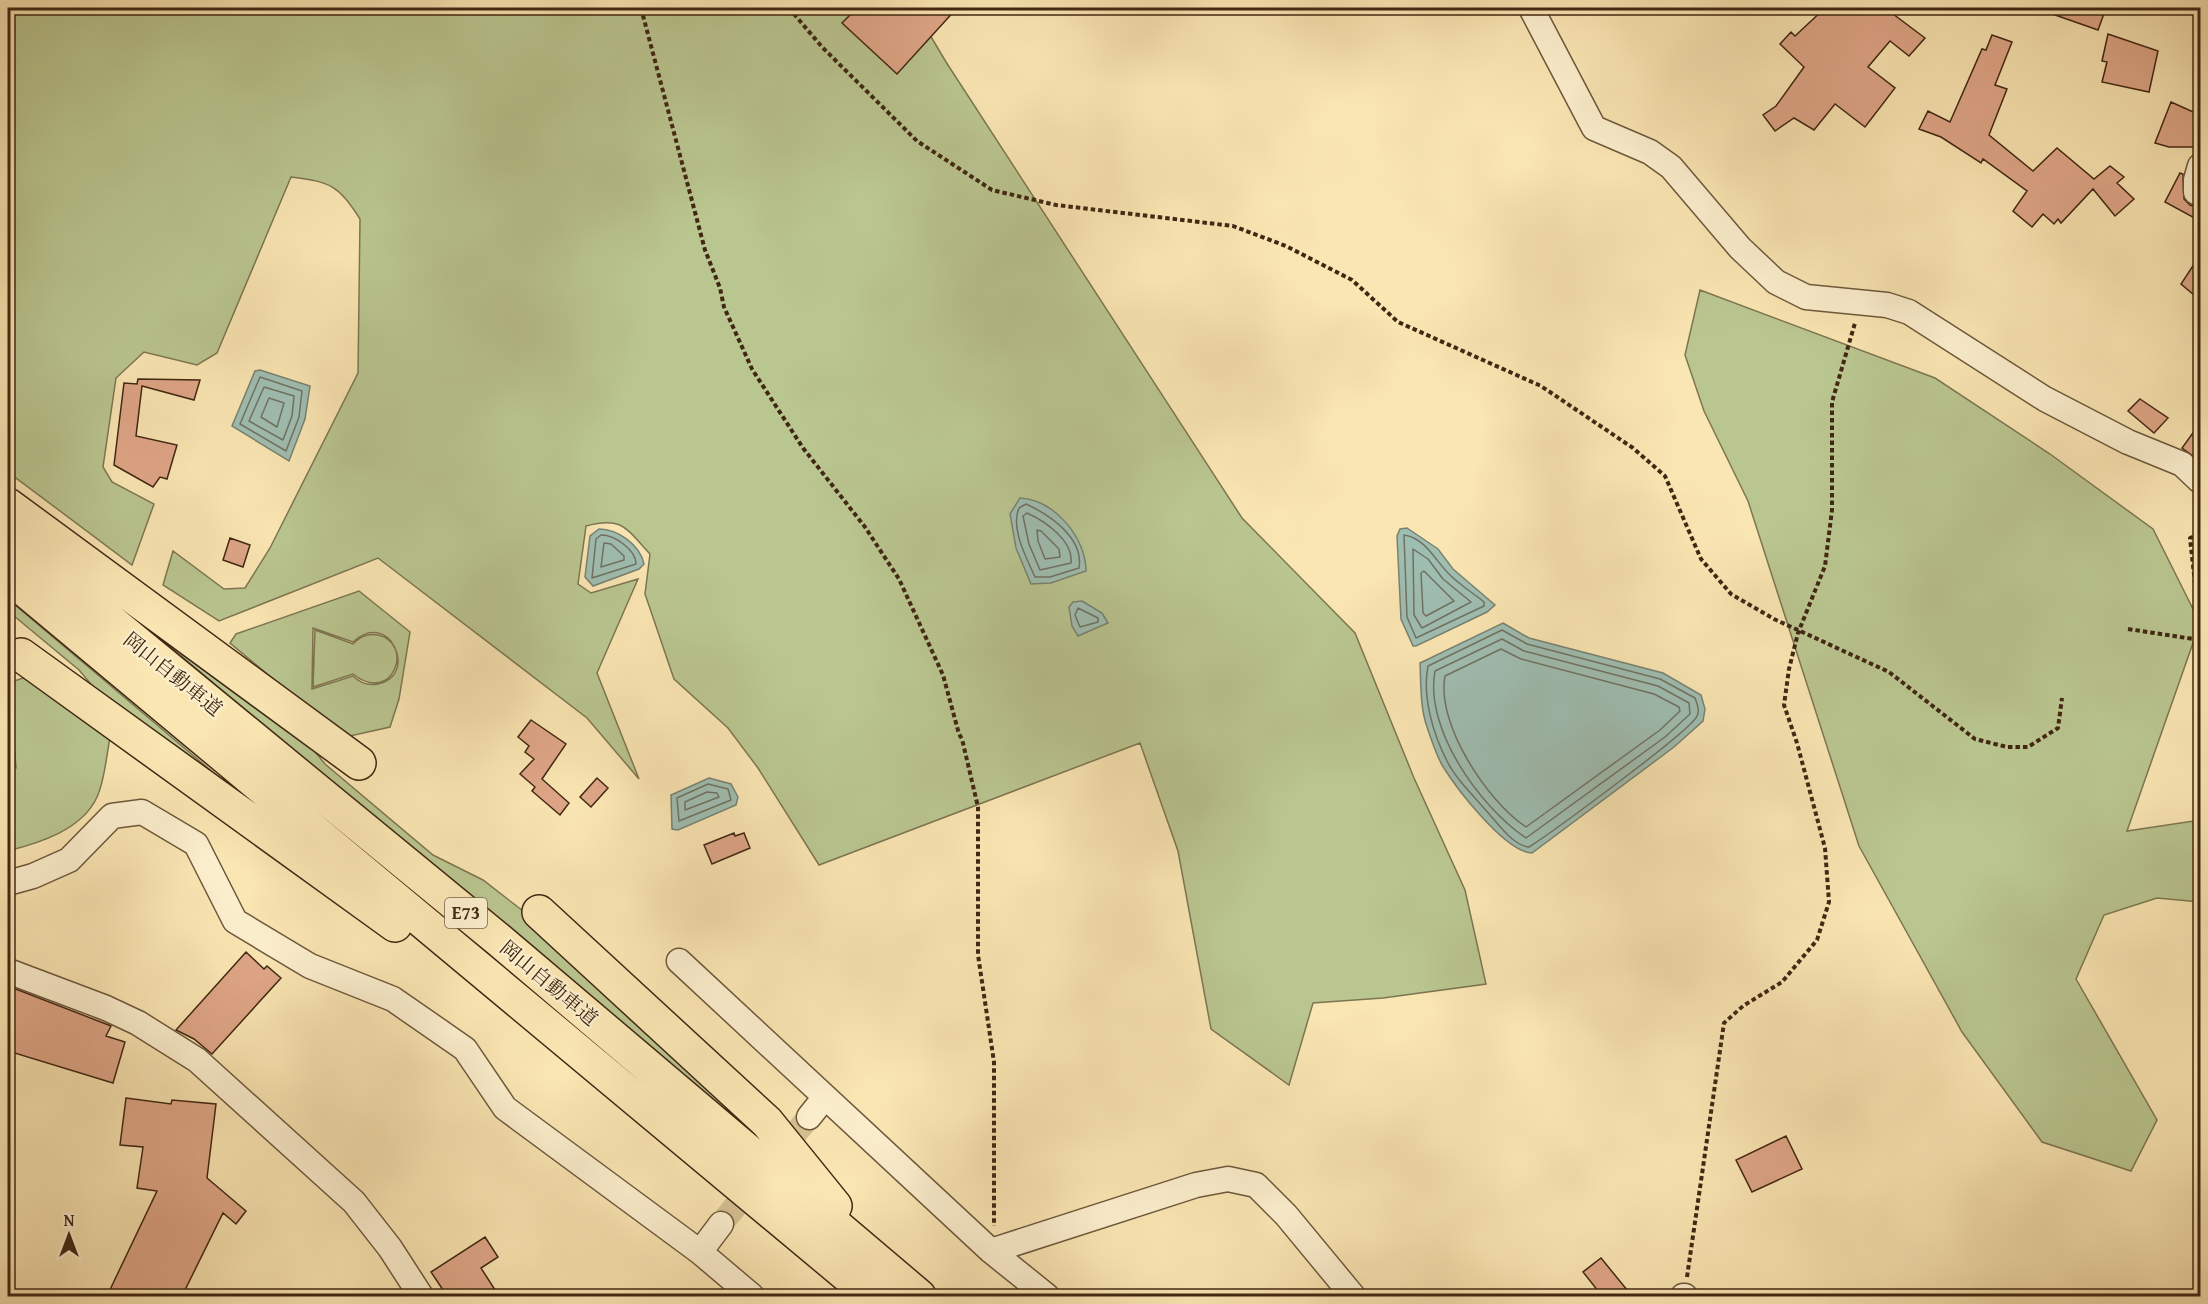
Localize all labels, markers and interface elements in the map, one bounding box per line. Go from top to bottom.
street label: 岡山自動車道 [118,625,229,723]
road number: E73 [445,898,487,928]
street label: 岡山自動車道 [494,933,605,1032]
north arrow [39,1205,99,1265]
text: N [64,1208,75,1232]

